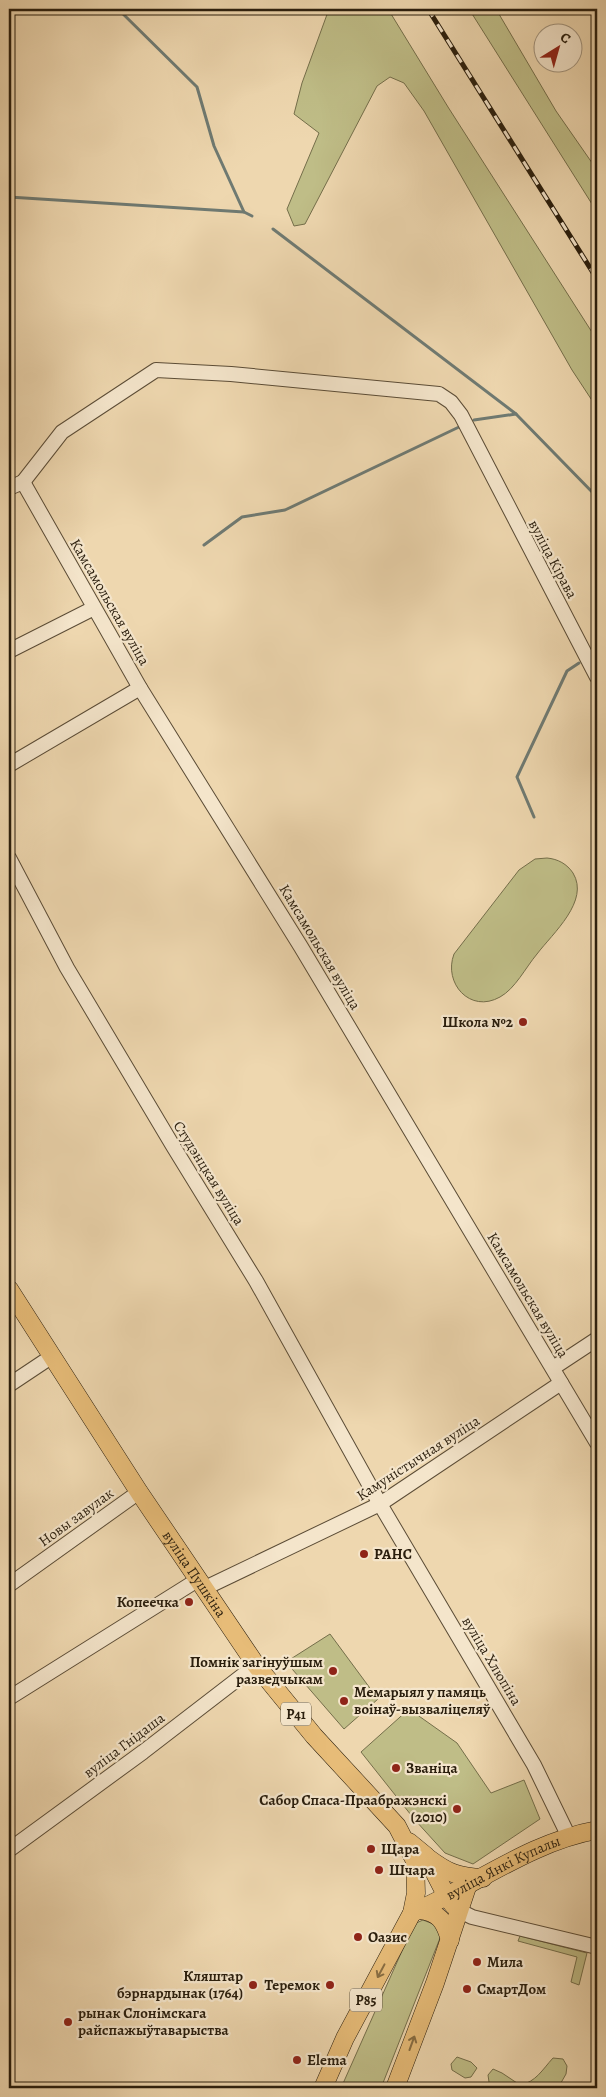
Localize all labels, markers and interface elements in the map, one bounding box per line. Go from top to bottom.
north arrow [534,22,584,72]
text: С [556,28,575,48]
street label: вуліца Кірава [524,516,582,602]
street label: Камсамольская вуліца [66,535,155,669]
street label: Камсамольская вуліца [275,880,366,1014]
place label: Школа №2 [442,1012,514,1032]
marker: Школа №2 [517,1016,529,1028]
street label: Студэнцкая вуліца [169,1117,249,1229]
street label: Камсамольская вуліца [483,1228,574,1362]
street label: Камуністычная вуліца [352,1411,484,1505]
street label: Новы завулак [34,1483,118,1551]
street label: вуліца Пушкіна [158,1527,231,1621]
place label: РАНС [374,1544,412,1564]
marker: РАНС [358,1548,370,1560]
place label: Копеечка [117,1592,180,1612]
marker: Копеечка [183,1596,195,1608]
street label: вуліца Хлюпіна [458,1613,526,1709]
place label: Помнік загінуўшым разведчыкам [190,1652,323,1689]
marker: Помнік загінуўшым разведчыкам [327,1665,339,1677]
place label: Мемарыял у памяць воінаў-вызваліцеляў [354,1682,491,1719]
marker: Мемарыял у памяць воінаў-вызваліцеляў [338,1695,350,1707]
road number: Р41 [281,1702,311,1726]
street label: вуліца Гнідаша [79,1708,169,1782]
place label: Званіца [406,1758,458,1778]
marker: Званіца [390,1762,402,1774]
place label: Сабор Спаса-Праабражэнскі (2010) [259,1790,448,1827]
marker: Сабор Спаса-Праабражэнскі (2010) [451,1803,463,1815]
street label: вуліца Янкі Купалы [443,1831,563,1905]
place label: Щара [381,1839,420,1859]
marker: Щара [365,1843,377,1855]
place label: Шчара [389,1860,436,1880]
marker: Шчара [373,1864,385,1876]
place label: Оазис [368,1927,407,1947]
marker: Оазис [352,1931,364,1943]
place label: Мила [487,1952,524,1972]
marker: Мила [471,1956,483,1968]
one-way arrow [376,1964,386,1979]
place label: Кляштар бэрнардынак (1764) [117,1966,243,2003]
place label: Теремок [265,1975,320,1995]
marker: Кляштар бэрнардынак (1764) [247,1979,259,1991]
marker: Теремок [324,1979,336,1991]
place label: СмартДом [477,1979,546,1999]
marker: СмартДом [461,1983,473,1995]
road number: Р85 [350,1988,382,2012]
place label: рынак Слонімскага райспажыўтаварыства [78,2003,230,2040]
marker: рынак Слонімскага райспажыўтаварыства [62,2016,74,2028]
one-way arrow [409,2035,418,2050]
place label: Elema [307,2050,347,2070]
marker: Elema [291,2054,303,2066]

